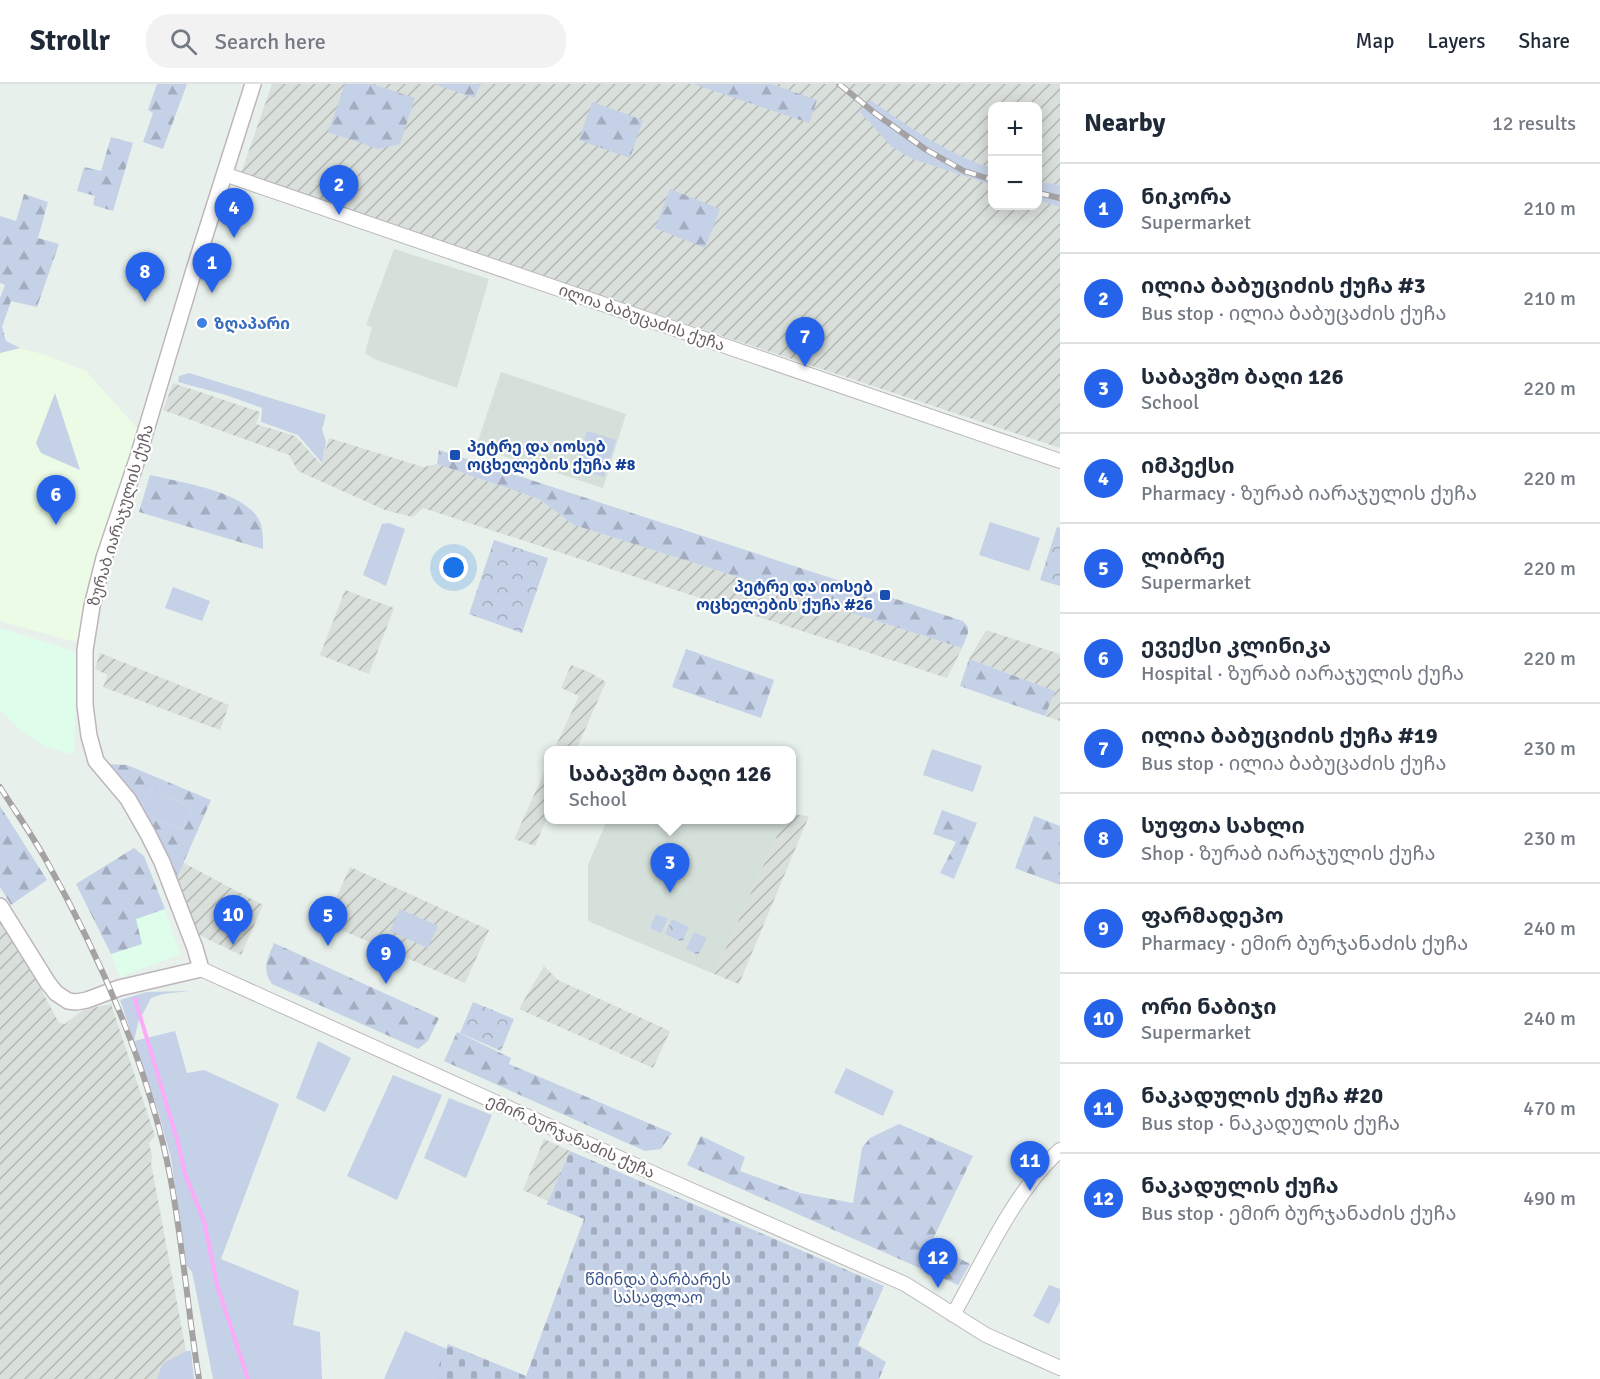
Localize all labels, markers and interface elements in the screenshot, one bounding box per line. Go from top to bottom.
search box [146,14,566,68]
text: Strollr [30,24,110,58]
icon: search [167,25,200,58]
text: Search here [215,28,326,55]
text: Map [1356,28,1394,54]
text: Layers [1427,28,1485,54]
text: Share [1518,28,1570,54]
map controls [988,102,1042,210]
button: + [988,102,1042,156]
text: Nearby [1084,107,1165,139]
text: 12 results [1492,111,1576,136]
button: − [988,156,1042,210]
pin: 2 [320,166,358,215]
text: ნიკორა [1141,183,1232,210]
pin: 4 [214,188,254,238]
text: 1 [1098,196,1109,221]
text: 210 m [1523,196,1576,221]
text: Supermarket [1141,210,1251,235]
pin: 1 [192,244,232,293]
pin: 8 [126,252,164,302]
text: ილია ბაბუციძის ქუჩა #3 [1141,272,1426,299]
street label: ილია ბაბუცაძის ქუჩა [556,280,727,356]
text: 2 [1098,286,1109,311]
text: 210 m [1523,286,1576,311]
text: Bus stop · ილია ბაბუცაძის ქუჩა [1141,301,1447,326]
place label: ზღაპარი [214,314,290,334]
marker: ზღაპარი [195,316,209,330]
pin: 7 [786,318,824,367]
text: საბავშო ბაღი 126 [1141,363,1344,390]
text: 3 [1098,376,1109,401]
text: 220 m [1523,376,1576,401]
text: School [1141,390,1199,415]
street label: ზურაბ იარაჯულის ქუჩა [84,422,158,609]
place label: პეტრე და იოსებ ოცხელების ქუჩა #8 [467,437,636,475]
marker: პეტრე და იოსებ ოცხელების ქუჩა #8 [448,448,462,462]
text: იმპექსი [1141,452,1235,479]
text: 4 [1098,466,1109,491]
text: 220 m [1523,466,1576,491]
pin: 6 [36,476,76,525]
text: Pharmacy · ზურაბ იარაჯულის ქუჩა [1141,481,1477,506]
text: ლიბრე [1141,543,1225,570]
your location [439,553,468,582]
text: 5 [1098,556,1109,581]
text: 220 m [1523,556,1576,581]
text: Supermarket [1141,570,1251,595]
place label: პეტრე და იოსებ ოცხელების ქუჩა #26 [696,577,873,615]
marker: პეტრე და იოსებ ოცხელების ქუჩა #26 [878,588,892,602]
text: ევექსი კლინიკა [1141,632,1331,659]
text: 6 [1098,646,1109,671]
text: 220 m [1523,646,1576,671]
text: Hospital · ზურაბ იარაჯულის ქუჩა [1141,661,1464,686]
text: ილია ბაბუციძის ქუჩა #19 [1141,722,1438,749]
text: 7 [1098,736,1109,761]
text: 230 m [1523,736,1576,761]
popup [544,746,796,824]
text: Bus stop · ილია ბაბუცაძის ქუჩა [1141,751,1447,776]
text: საბავშო ბაღი 126 [569,760,771,787]
text: School [569,787,627,812]
text: სუფთა სახლი [1141,812,1305,839]
text: 8 [1098,826,1109,851]
text: 230 m [1523,826,1576,851]
text: Shop · ზურაბ იარაჯულის ქუჩა [1141,841,1435,866]
pin: 3 [650,844,690,893]
pin: 10 [214,896,252,945]
pin: 5 [308,896,348,946]
text: ფარმადეპო [1141,902,1284,929]
text: 9 [1098,916,1109,941]
text: 240 m [1523,916,1576,941]
text: Pharmacy · ემირ ბურჯანაძის ქუჩა [1141,931,1468,956]
pin: 9 [366,934,406,984]
text: ორი ნაბიჯი [1141,993,1277,1020]
text: 10 [1093,1006,1114,1031]
text: 240 m [1523,1006,1576,1031]
text: Supermarket [1141,1020,1251,1045]
text: ნაკადულის ქუჩა #20 [1141,1082,1383,1109]
street label: ემირ ბურჯანაძის ქუჩა [483,1091,658,1183]
text: 11 [1093,1096,1114,1121]
text: 470 m [1523,1096,1576,1121]
text: Bus stop · ნაკადულის ქუჩა [1141,1111,1400,1136]
pin: 11 [1010,1142,1050,1191]
text: ნაკადულის ქუჩა [1141,1172,1339,1199]
text: 12 [1093,1186,1114,1211]
text: 490 m [1523,1186,1576,1211]
text: Bus stop · ემირ ბურჯანაძის ქუჩა [1141,1201,1456,1226]
pin: 12 [918,1238,958,1288]
park label: წმინდა ბარბარეს სასაფლაო [585,1270,731,1308]

